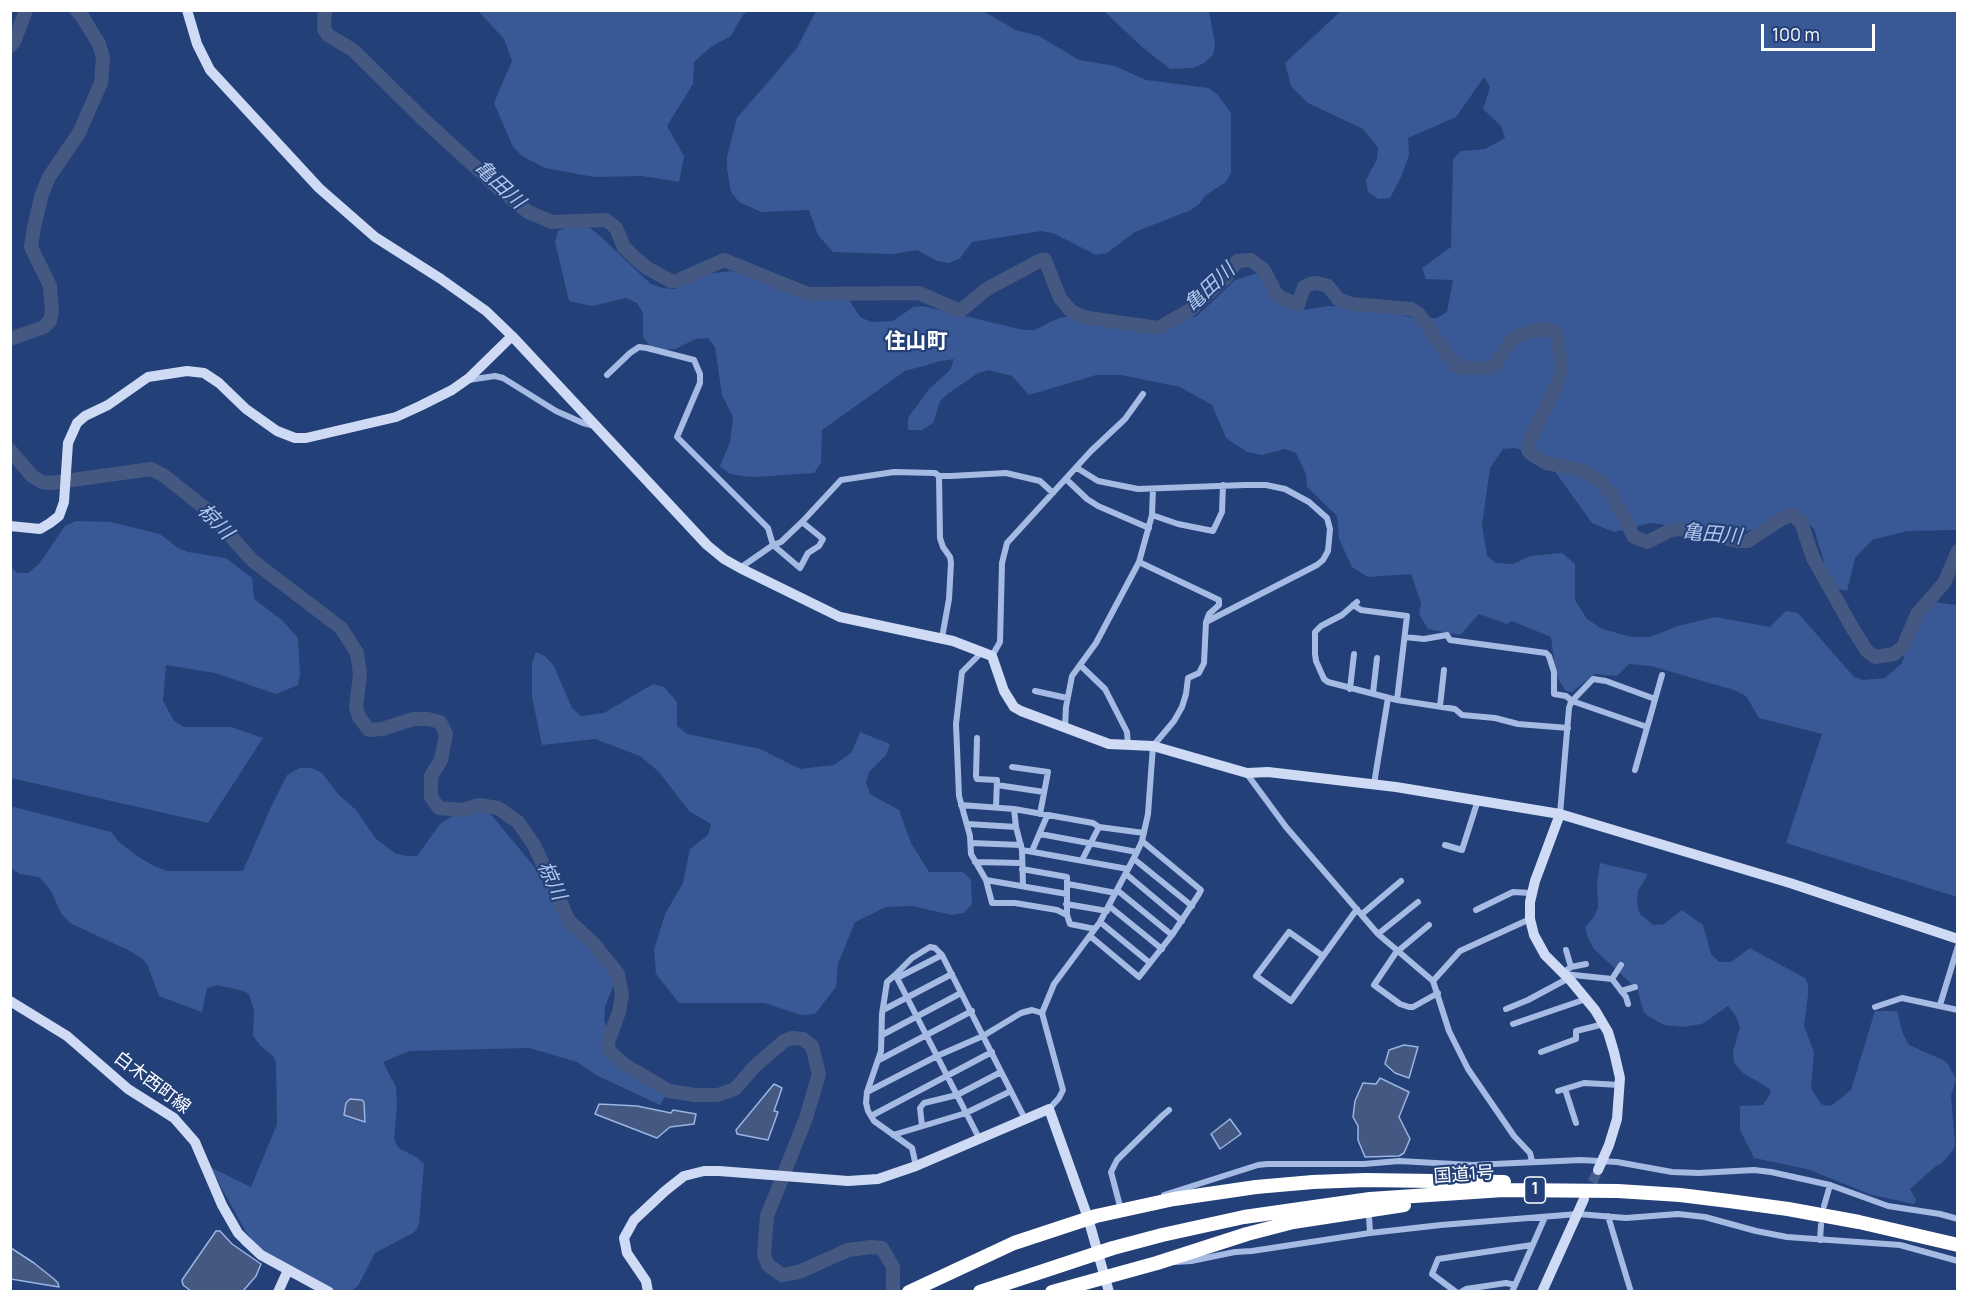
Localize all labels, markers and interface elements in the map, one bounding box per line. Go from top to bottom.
scale bar [1764,12,1878,50]
text: 100 m [1772,22,1820,46]
water label: 亀田川 [469,156,529,214]
water label: 亀田川 [1180,259,1240,317]
district label: 住山町 [885,329,947,355]
water label: 椋川 [192,499,238,545]
water label: 亀田川 [1681,520,1743,550]
water label: 椋川 [532,858,570,904]
street label: 白木西町線 [110,1047,194,1119]
street label: 国道1号 [1433,1162,1495,1188]
road number: 1 [1524,1177,1546,1203]

